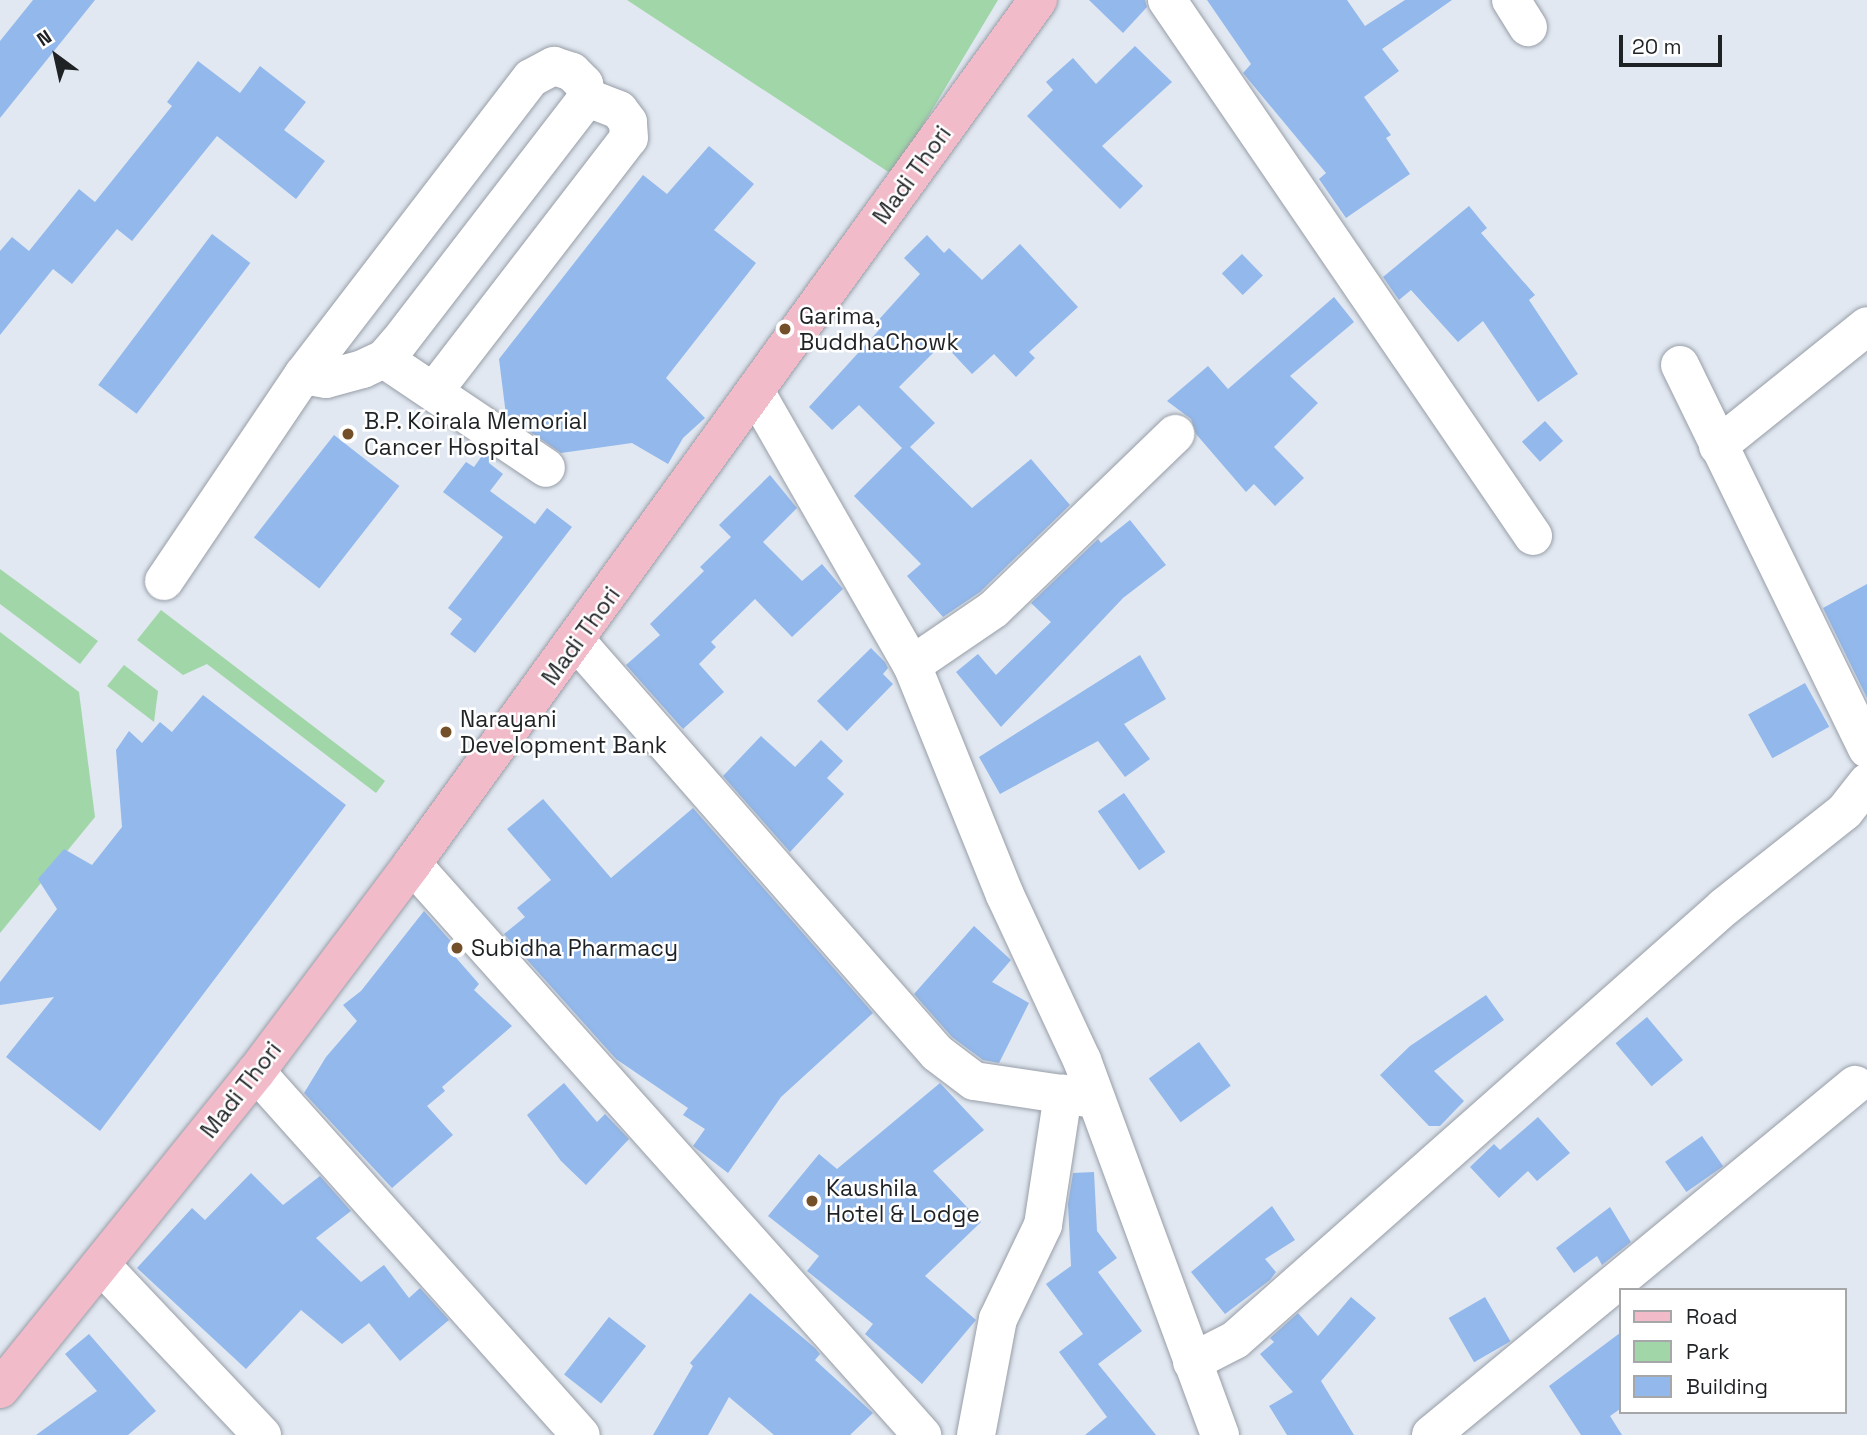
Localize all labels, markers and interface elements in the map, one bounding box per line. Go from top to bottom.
north arrow [21,21,91,91]
scale bar [1622,21,1725,65]
text: N [32,24,56,52]
text: 20 m [1632,33,1682,60]
street label: Madi Thori [867,120,957,230]
place label: Garima, BuddhaChowk [799,302,959,356]
marker: Garima, BuddhaChowk [777,321,793,337]
place label: B.P. Koirala Memorial Cancer Hospital [364,407,588,461]
marker: B.P. Koirala Memorial Cancer Hospital [338,424,358,444]
street label: Madi Thori [536,581,626,691]
place label: Narayani Development Bank [460,705,667,759]
marker: Narayani Development Bank [438,724,454,740]
place label: Subidha Pharmacy [471,934,678,962]
marker: Subidha Pharmacy [449,940,465,956]
street label: Madi Thori [195,1036,287,1144]
place label: Kaushila Hotel & Lodge [826,1174,980,1228]
marker: Kaushila Hotel & Lodge [804,1193,820,1209]
legend [1618,1288,1846,1414]
text: Road [1686,1303,1738,1330]
text: Park [1686,1338,1730,1365]
text: Building [1686,1373,1768,1400]

